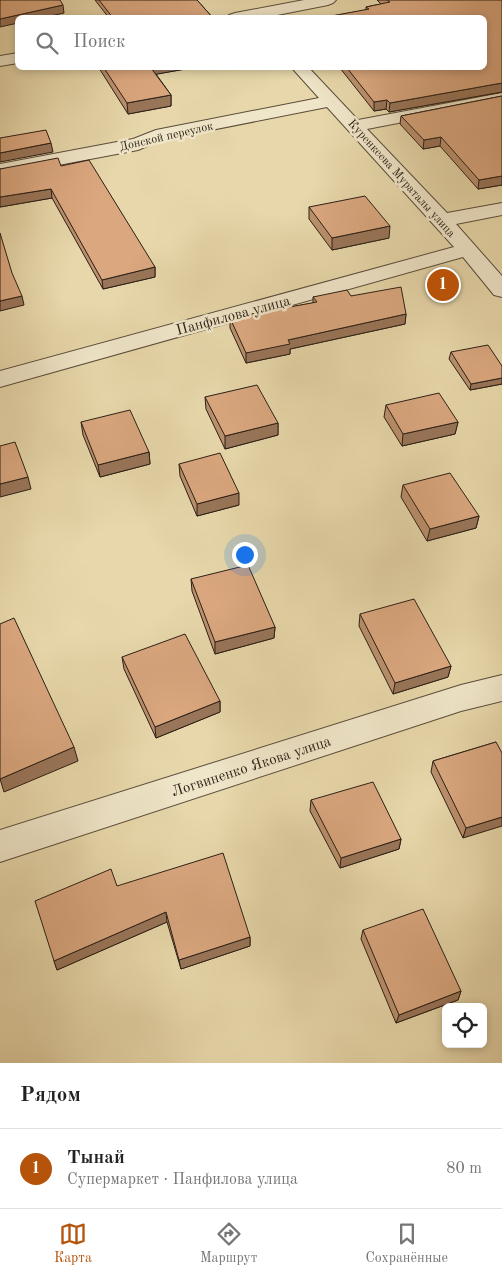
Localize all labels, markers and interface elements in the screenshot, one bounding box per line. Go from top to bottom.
search box [15,15,487,70]
icon: search [33,29,61,57]
text: Поиск [73,33,125,52]
street label: Куренкеева Мураталы улица [345,118,457,240]
street label: Донской переулок [118,120,214,154]
pin: 1 [427,266,459,304]
street label: Панфилова улица [175,294,293,339]
your location [232,542,258,568]
street label: Логвиненко Якова улица [170,734,334,800]
map controls [442,1003,487,1048]
button: locate [442,1003,487,1048]
text: Рядом [20,1085,81,1106]
text: Тынай [67,1149,125,1168]
text: 1 [31,1161,41,1177]
text: 80 m [446,1161,482,1177]
text: Супермаркет · Панфилова улица [67,1172,298,1188]
tab: Карта [54,1220,92,1267]
tab: Маршрут [200,1220,257,1267]
tab: Сохранённые [365,1220,448,1267]

